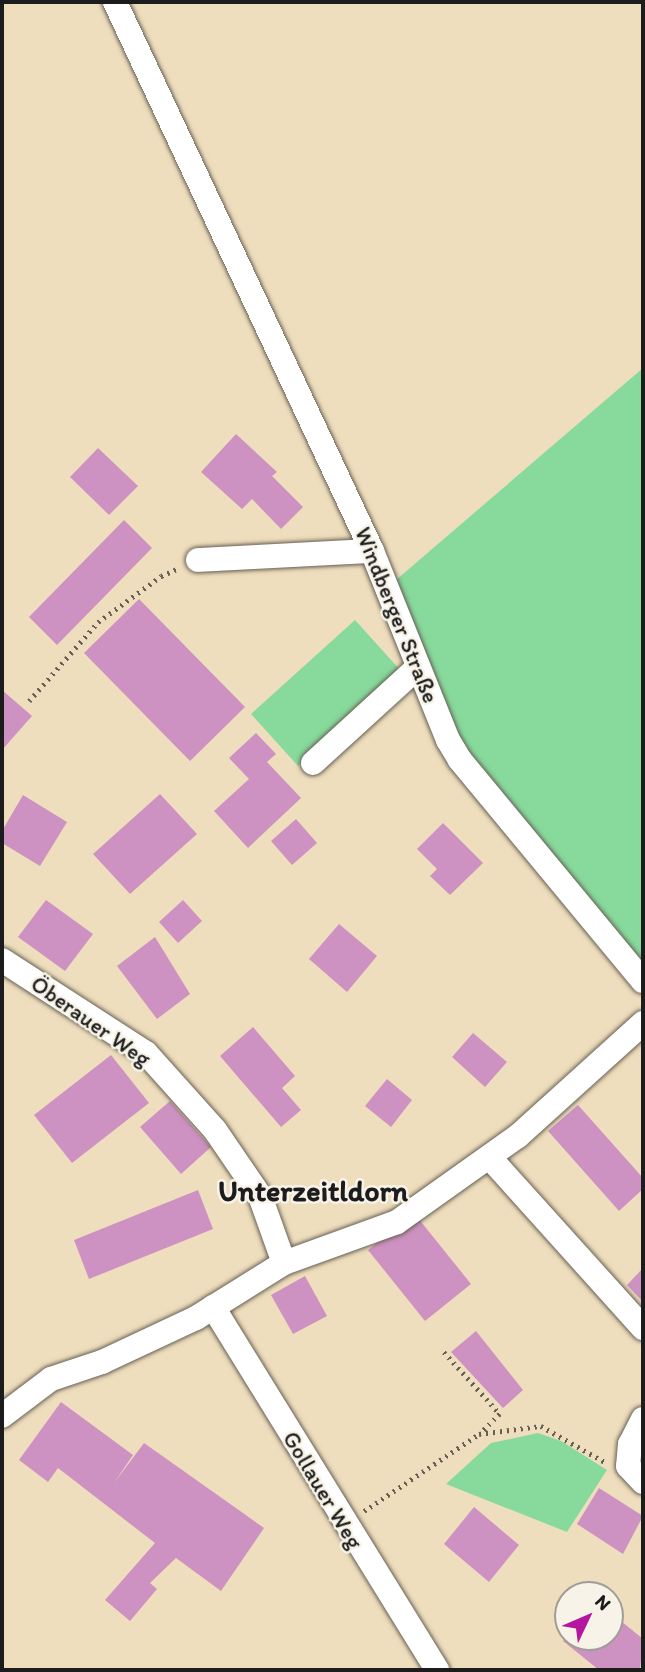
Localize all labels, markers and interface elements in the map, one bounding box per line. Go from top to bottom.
street label: Windberger Straße [349,523,445,707]
street label: Öberauer Weg [26,970,156,1072]
district label: Unterzeitldorn [218,1173,408,1209]
street label: Gollauer Weg [277,1426,369,1554]
north arrow [554,1581,624,1651]
text: N [590,1590,616,1615]

